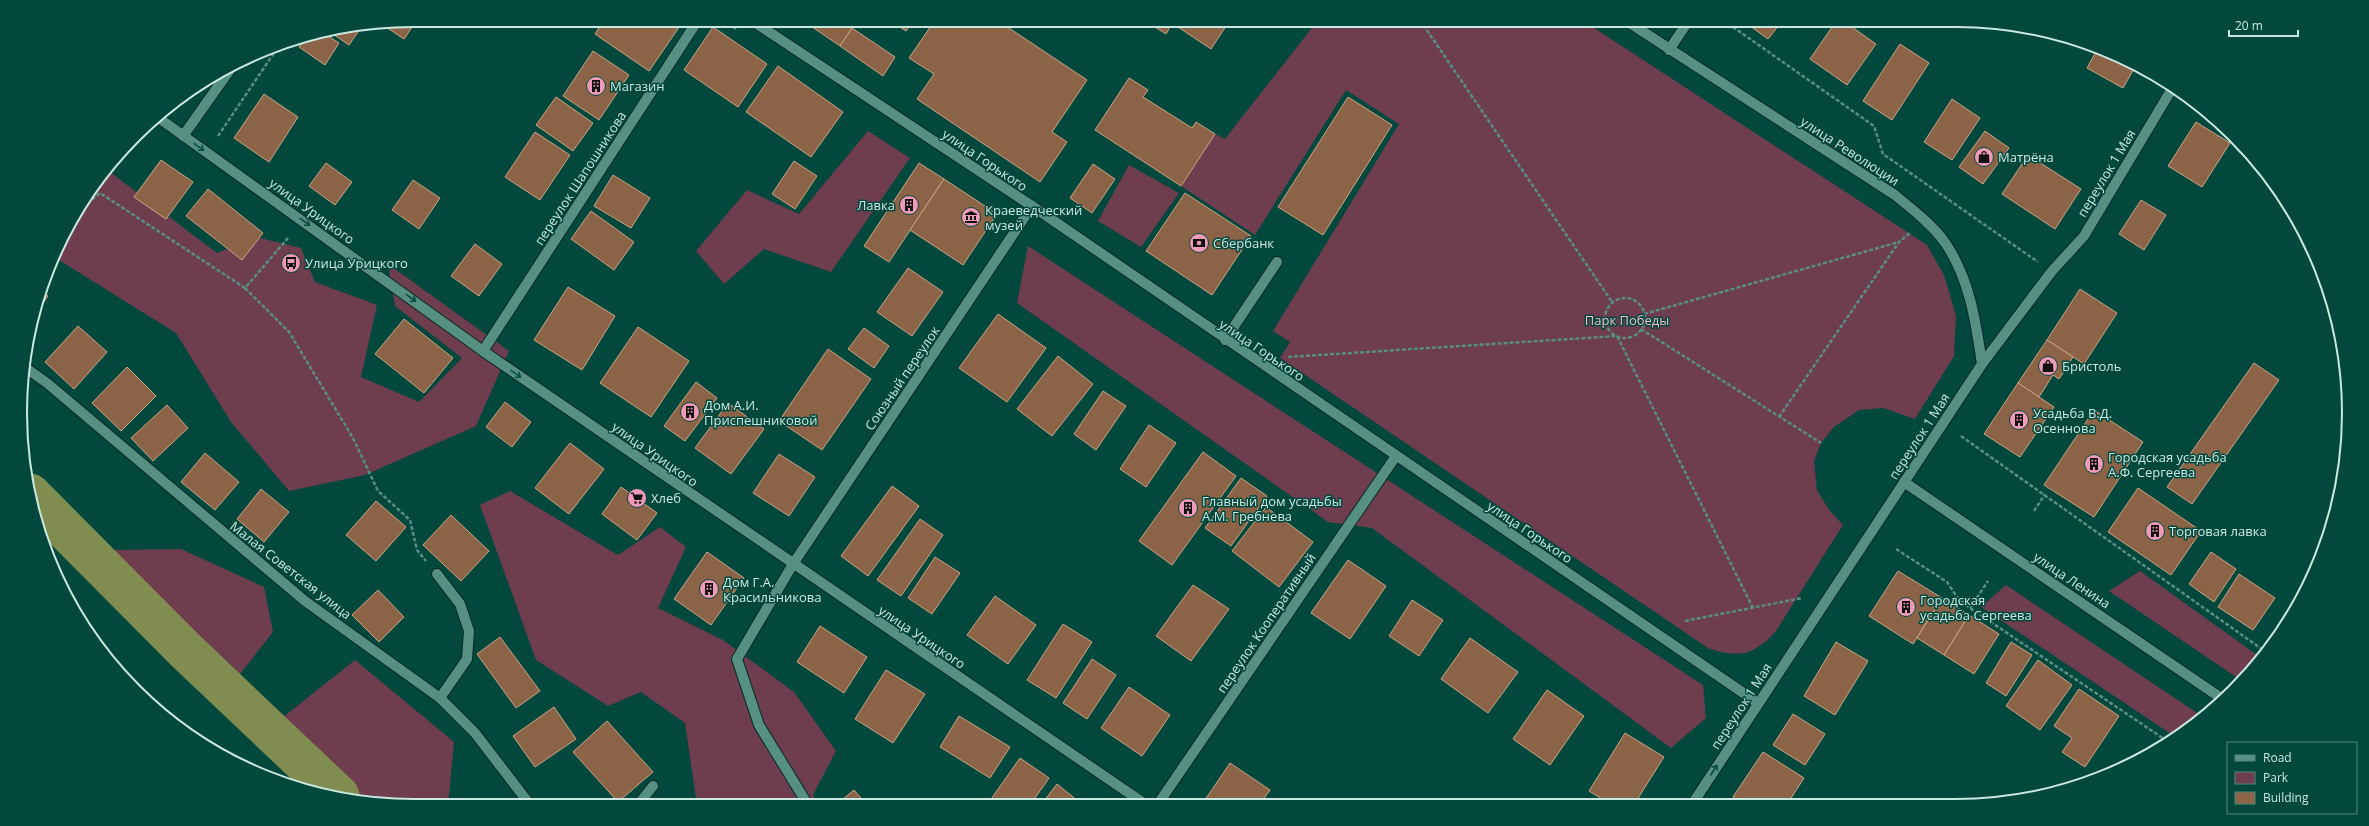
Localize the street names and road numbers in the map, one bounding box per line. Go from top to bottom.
street label: переулок Шапошникова [530,108,630,248]
street label: улица Революции [1797,112,1903,190]
street label: улица Горького [939,125,1031,195]
street label: переулок 1 Мая [2073,126,2139,220]
street label: улица Урицкого [266,174,358,248]
street label: улица Горького [1216,315,1308,385]
street label: Союзный переулок [860,322,944,434]
street label: переулок 1 Мая [1884,389,1954,483]
street label: улица Урицкого [608,418,702,491]
street label: улица Горького [1484,497,1576,567]
street label: Малая Советская улица [227,517,355,623]
street label: улица Ленина [2030,548,2114,612]
street label: переулок Кооперативный [1212,550,1320,696]
street label: улица Урицкого [875,601,969,673]
street label: переулок 1 Мая [1706,659,1776,753]

